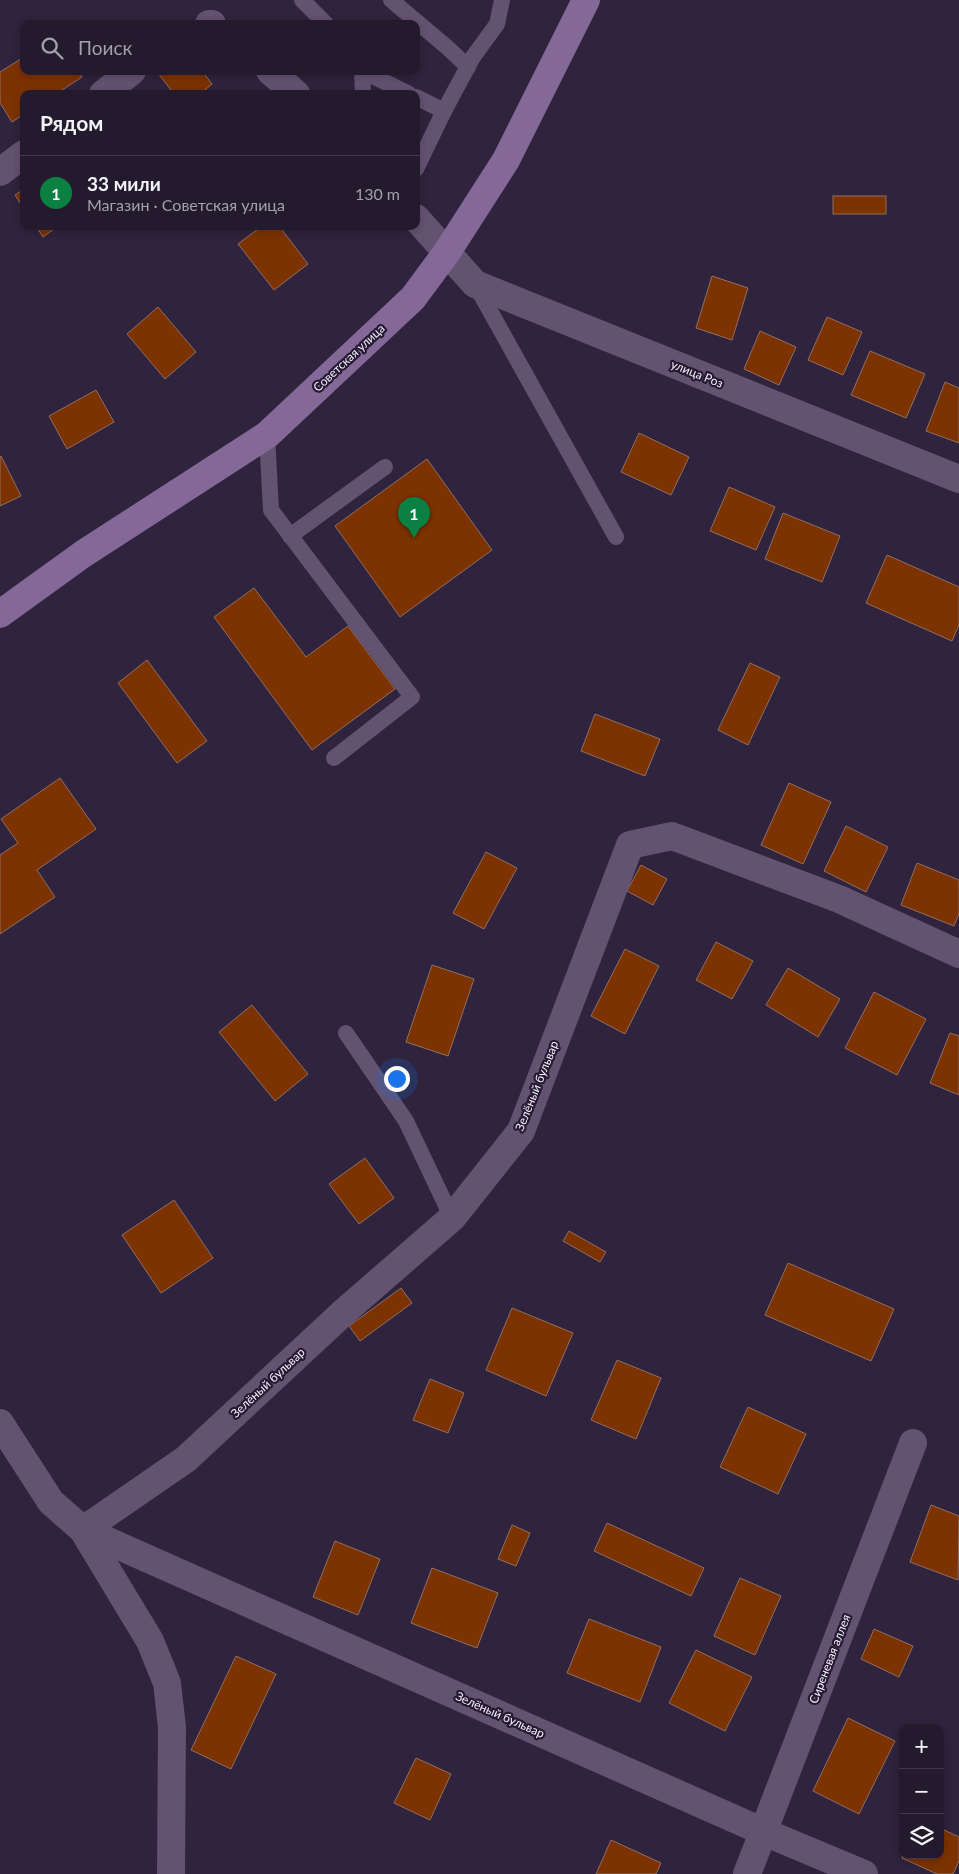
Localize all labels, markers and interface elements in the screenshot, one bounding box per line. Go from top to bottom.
search box [20,20,420,75]
icon: search [38,34,66,62]
text: Поиск [78,36,132,59]
text: Рядом [40,110,103,135]
text: 33 мили [87,172,161,195]
text: 1 [51,184,61,203]
text: 130 m [355,184,400,203]
text: Магазин · Советская улица [87,195,285,214]
street label: Советская улица [310,321,388,395]
street label: улица Роз [669,356,725,391]
pin: 1 [398,497,430,538]
street label: Зелёный бульвар [512,1038,562,1133]
your location [384,1066,410,1092]
street label: Зелёный бульвар [228,1344,308,1421]
street label: Сиреневая аллея [806,1612,853,1705]
street label: Зелёный бульвар [453,1688,547,1741]
map controls [899,1724,944,1859]
button: + [899,1724,944,1769]
button: − [899,1769,944,1814]
button: layers [899,1814,944,1859]

